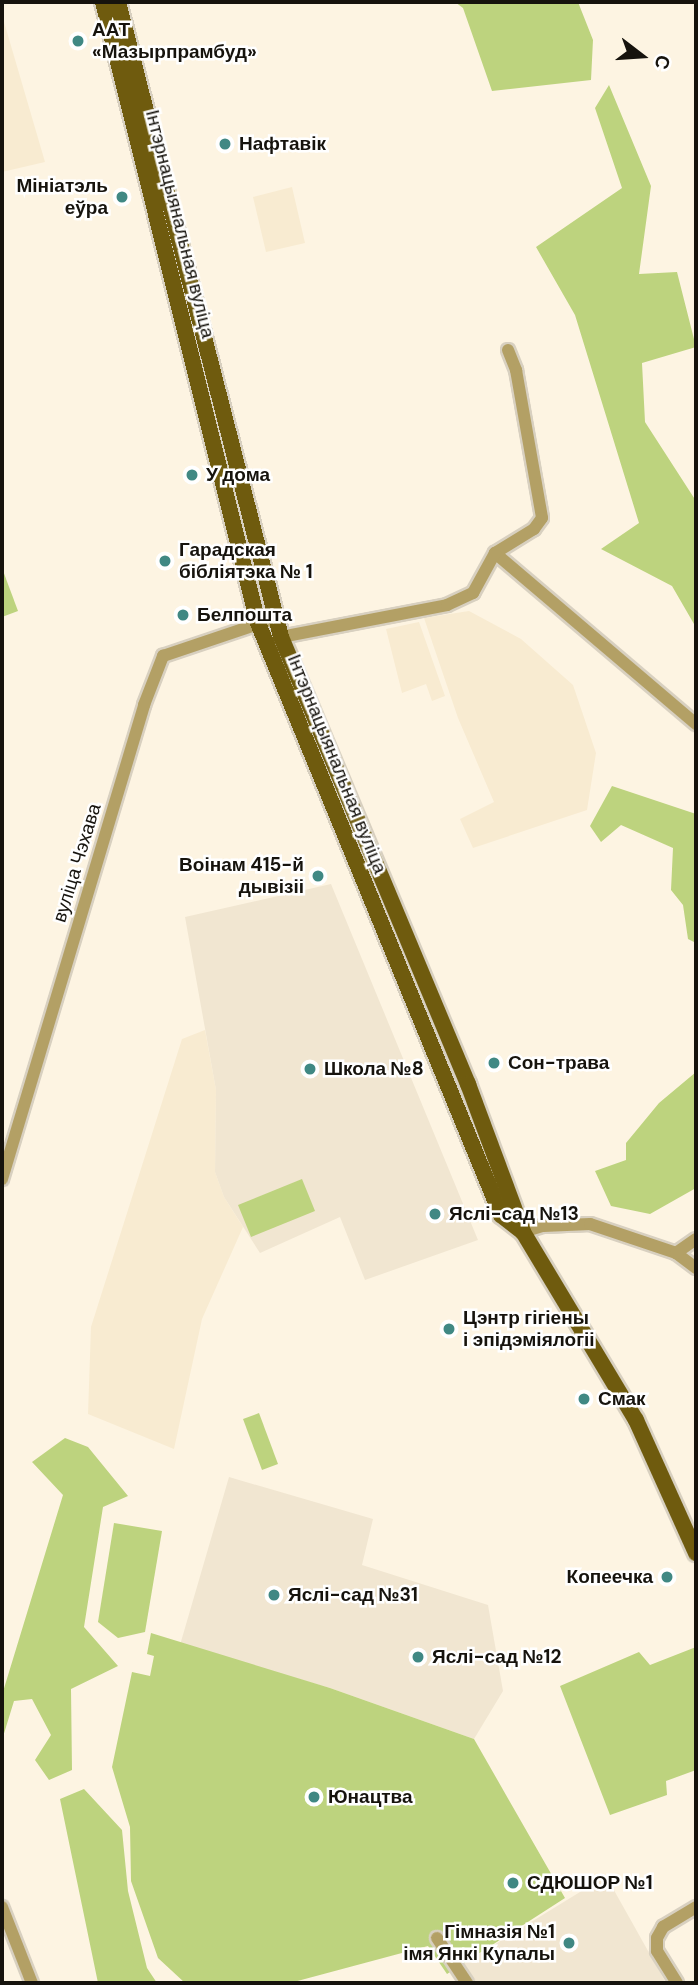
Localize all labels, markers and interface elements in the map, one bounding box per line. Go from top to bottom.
place label: ААТ «Мазырпрамбуд» [92,19,257,63]
north arrow [607,21,677,91]
marker: ААТ «Мазырпрамбуд» [70,33,86,49]
text: С [649,52,677,73]
street label: Інтэрнацыянальная вуліца [141,107,219,341]
place label: Нафтавік [239,133,326,155]
marker: Нафтавік [217,136,233,152]
place label: Мініатэль еўра [16,175,108,219]
marker: Мініатэль еўра [114,189,130,205]
place label: У дома [206,464,270,486]
marker: У дома [184,467,200,483]
place label: Гарадская бібліятэка № 1 [179,539,313,583]
marker: Гарадская бібліятэка № 1 [157,553,173,569]
place label: Белпошта [197,604,292,626]
marker: Белпошта [175,607,191,623]
street label: Інтэрнацыянальная вуліца [282,651,392,877]
street label: вуліца Чэхава [48,801,106,925]
place label: Воінам 415-й дывізіі [179,854,304,898]
marker: Воінам 415-й дывізіі [310,868,326,884]
place label: Сон-трава [508,1052,609,1074]
marker: Сон-трава [486,1055,502,1071]
place label: Школа №8 [324,1058,424,1080]
marker: Школа №8 [302,1061,318,1077]
place label: Яслі-сад №13 [449,1203,579,1225]
marker: Яслі-сад №13 [427,1206,443,1222]
place label: Цэнтр гігіены і эпідэміялогіі [463,1307,595,1351]
marker: Цэнтр гігіены і эпідэміялогіі [441,1321,457,1337]
place label: Смак [598,1388,646,1410]
marker: Смак [576,1391,592,1407]
place label: Копеечка [567,1566,653,1588]
marker: Копеечка [659,1569,675,1585]
place label: Яслі-сад №31 [288,1584,418,1606]
marker: Яслі-сад №31 [266,1587,282,1603]
place label: Яслі-сад №12 [432,1646,561,1668]
marker: Яслі-сад №12 [410,1649,426,1665]
place label: Юнацтва [328,1786,413,1808]
marker: Юнацтва [306,1789,322,1805]
place label: СДЮШОР №1 [527,1872,653,1894]
marker: СДЮШОР №1 [505,1875,521,1891]
place label: Гімназія №1 імя Янкі Купалы [403,1921,555,1965]
marker: Гімназія №1 імя Янкі Купалы [561,1935,577,1951]

